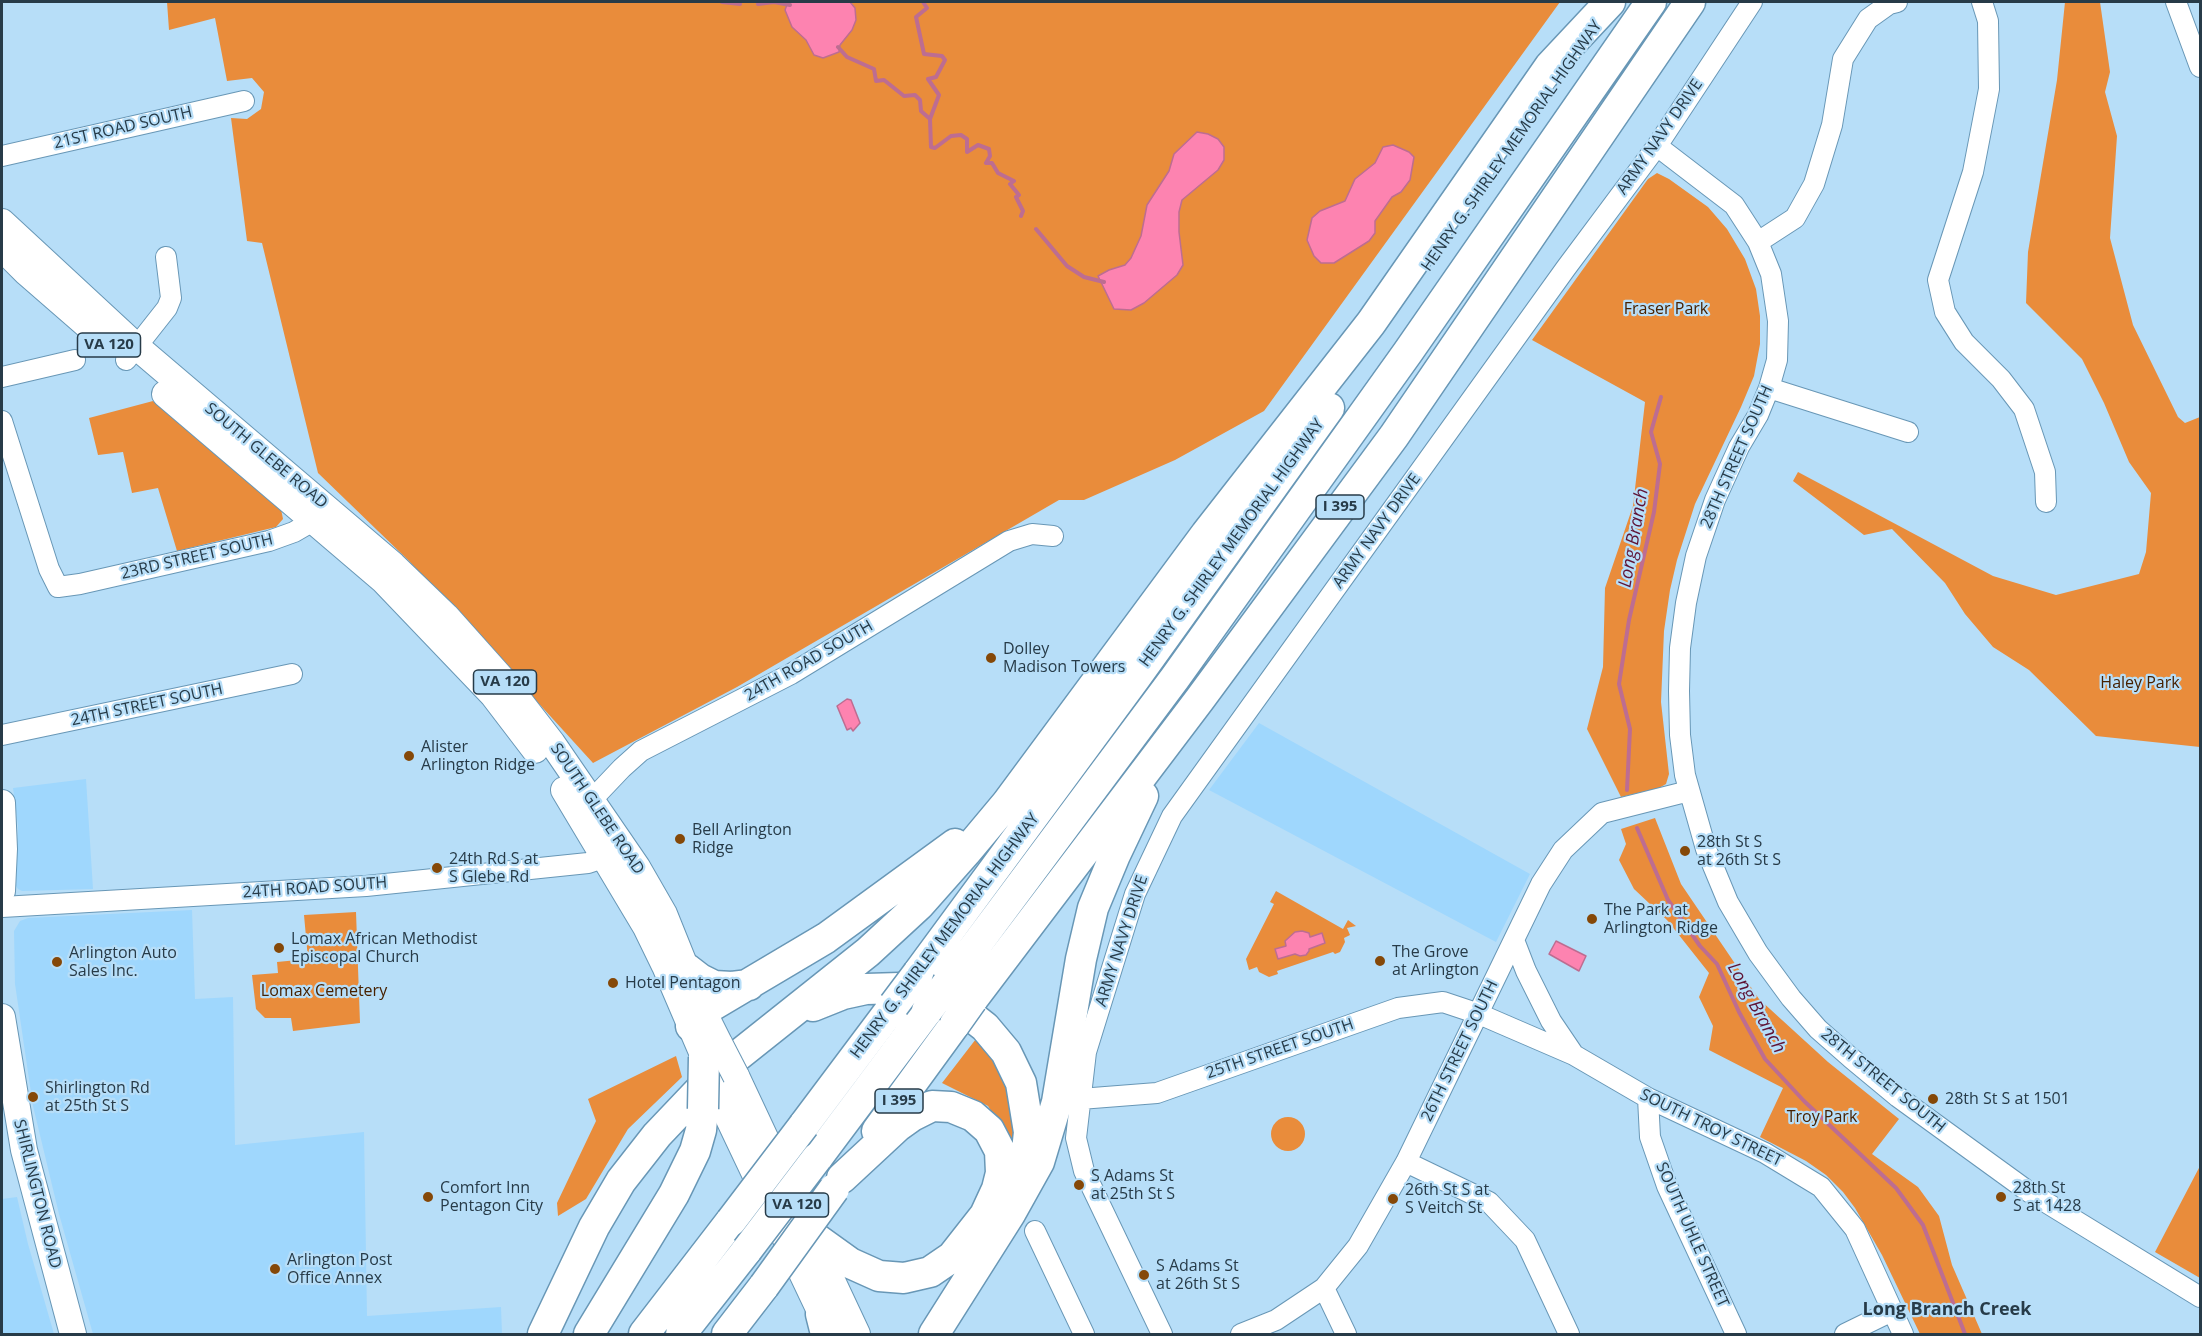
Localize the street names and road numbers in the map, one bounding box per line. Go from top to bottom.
street label: HENRY G. SHIRLEY MEMORIAL HIGHWAY [1418,17,1606,275]
street label: ARMY NAVY DRIVE [1613,76,1707,198]
street label: 21ST ROAD SOUTH [52,103,194,153]
road number: VA 120 [78,333,140,357]
street label: 28TH STREET SOUTH [1697,382,1777,532]
street label: SOUTH GLEBE ROAD [201,399,331,513]
street label: HENRY G. SHIRLEY MEMORIAL HIGHWAY [1136,415,1328,671]
street label: ARMY NAVY DRIVE [1329,470,1425,592]
road number: I 395 [1316,495,1364,519]
street label: 23RD STREET SOUTH [119,530,275,584]
street label: 24TH ROAD SOUTH [742,616,876,706]
road number: VA 120 [474,670,536,694]
street label: 24TH STREET SOUTH [69,680,225,730]
street label: SOUTH GLEBE ROAD [546,740,648,878]
street label: HENRY G. SHIRLEY MEMORIAL HIGHWAY [847,810,1043,1062]
street label: 24TH ROAD SOUTH [242,873,388,903]
street label: ARMY NAVY DRIVE [1092,873,1152,1009]
street label: 26TH STREET SOUTH [1417,977,1503,1125]
street label: 25TH STREET SOUTH [1204,1015,1356,1083]
street label: 28TH STREET SOUTH [1817,1025,1949,1137]
street label: SOUTH TROY STREET [1637,1085,1785,1171]
road number: I 395 [875,1089,923,1113]
street label: SHIRLINGTON ROAD [9,1117,65,1271]
street label: SOUTH UHLE STREET [1651,1160,1733,1310]
road number: VA 120 [766,1193,828,1217]

